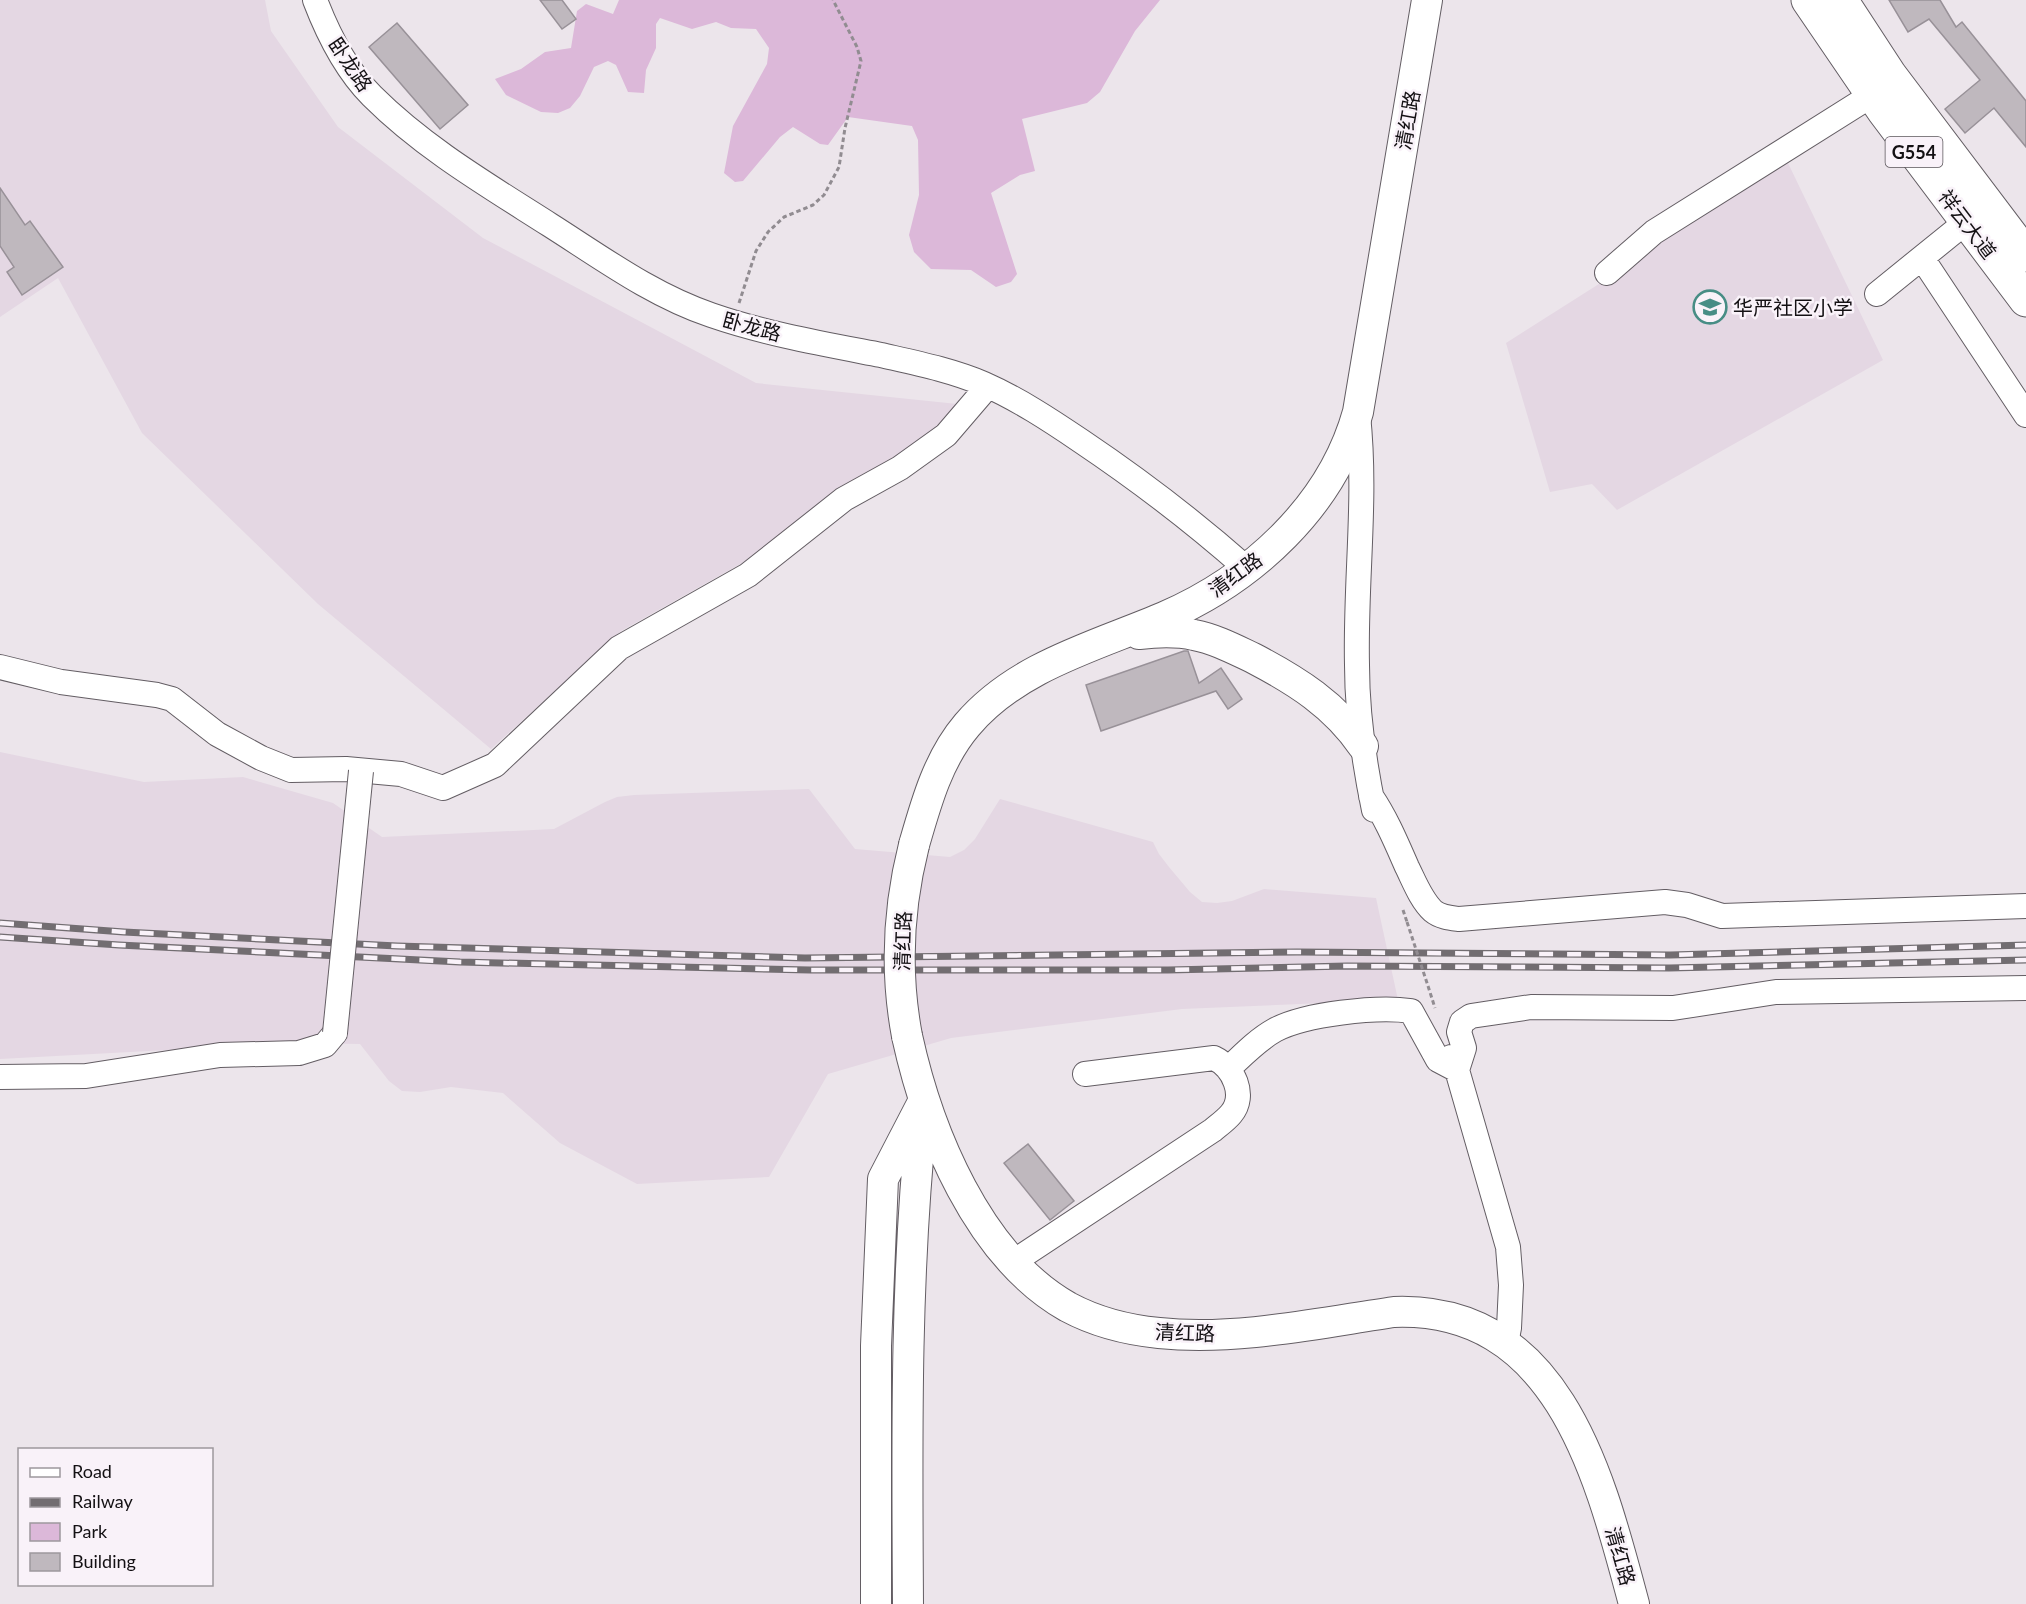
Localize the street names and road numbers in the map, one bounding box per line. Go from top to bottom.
street label: 卧龙路 [324,32,378,96]
street label: 清红路 [1390,88,1424,152]
road number: G554 [1886,137,1942,167]
street label: 祥云大道 [1934,185,2002,263]
street label: 卧龙路 [720,307,784,345]
street label: 清红路 [1204,547,1266,601]
street label: 清红路 [889,911,915,971]
street label: 清红路 [1155,1319,1215,1345]
street label: 清红路 [1601,1524,1641,1588]

